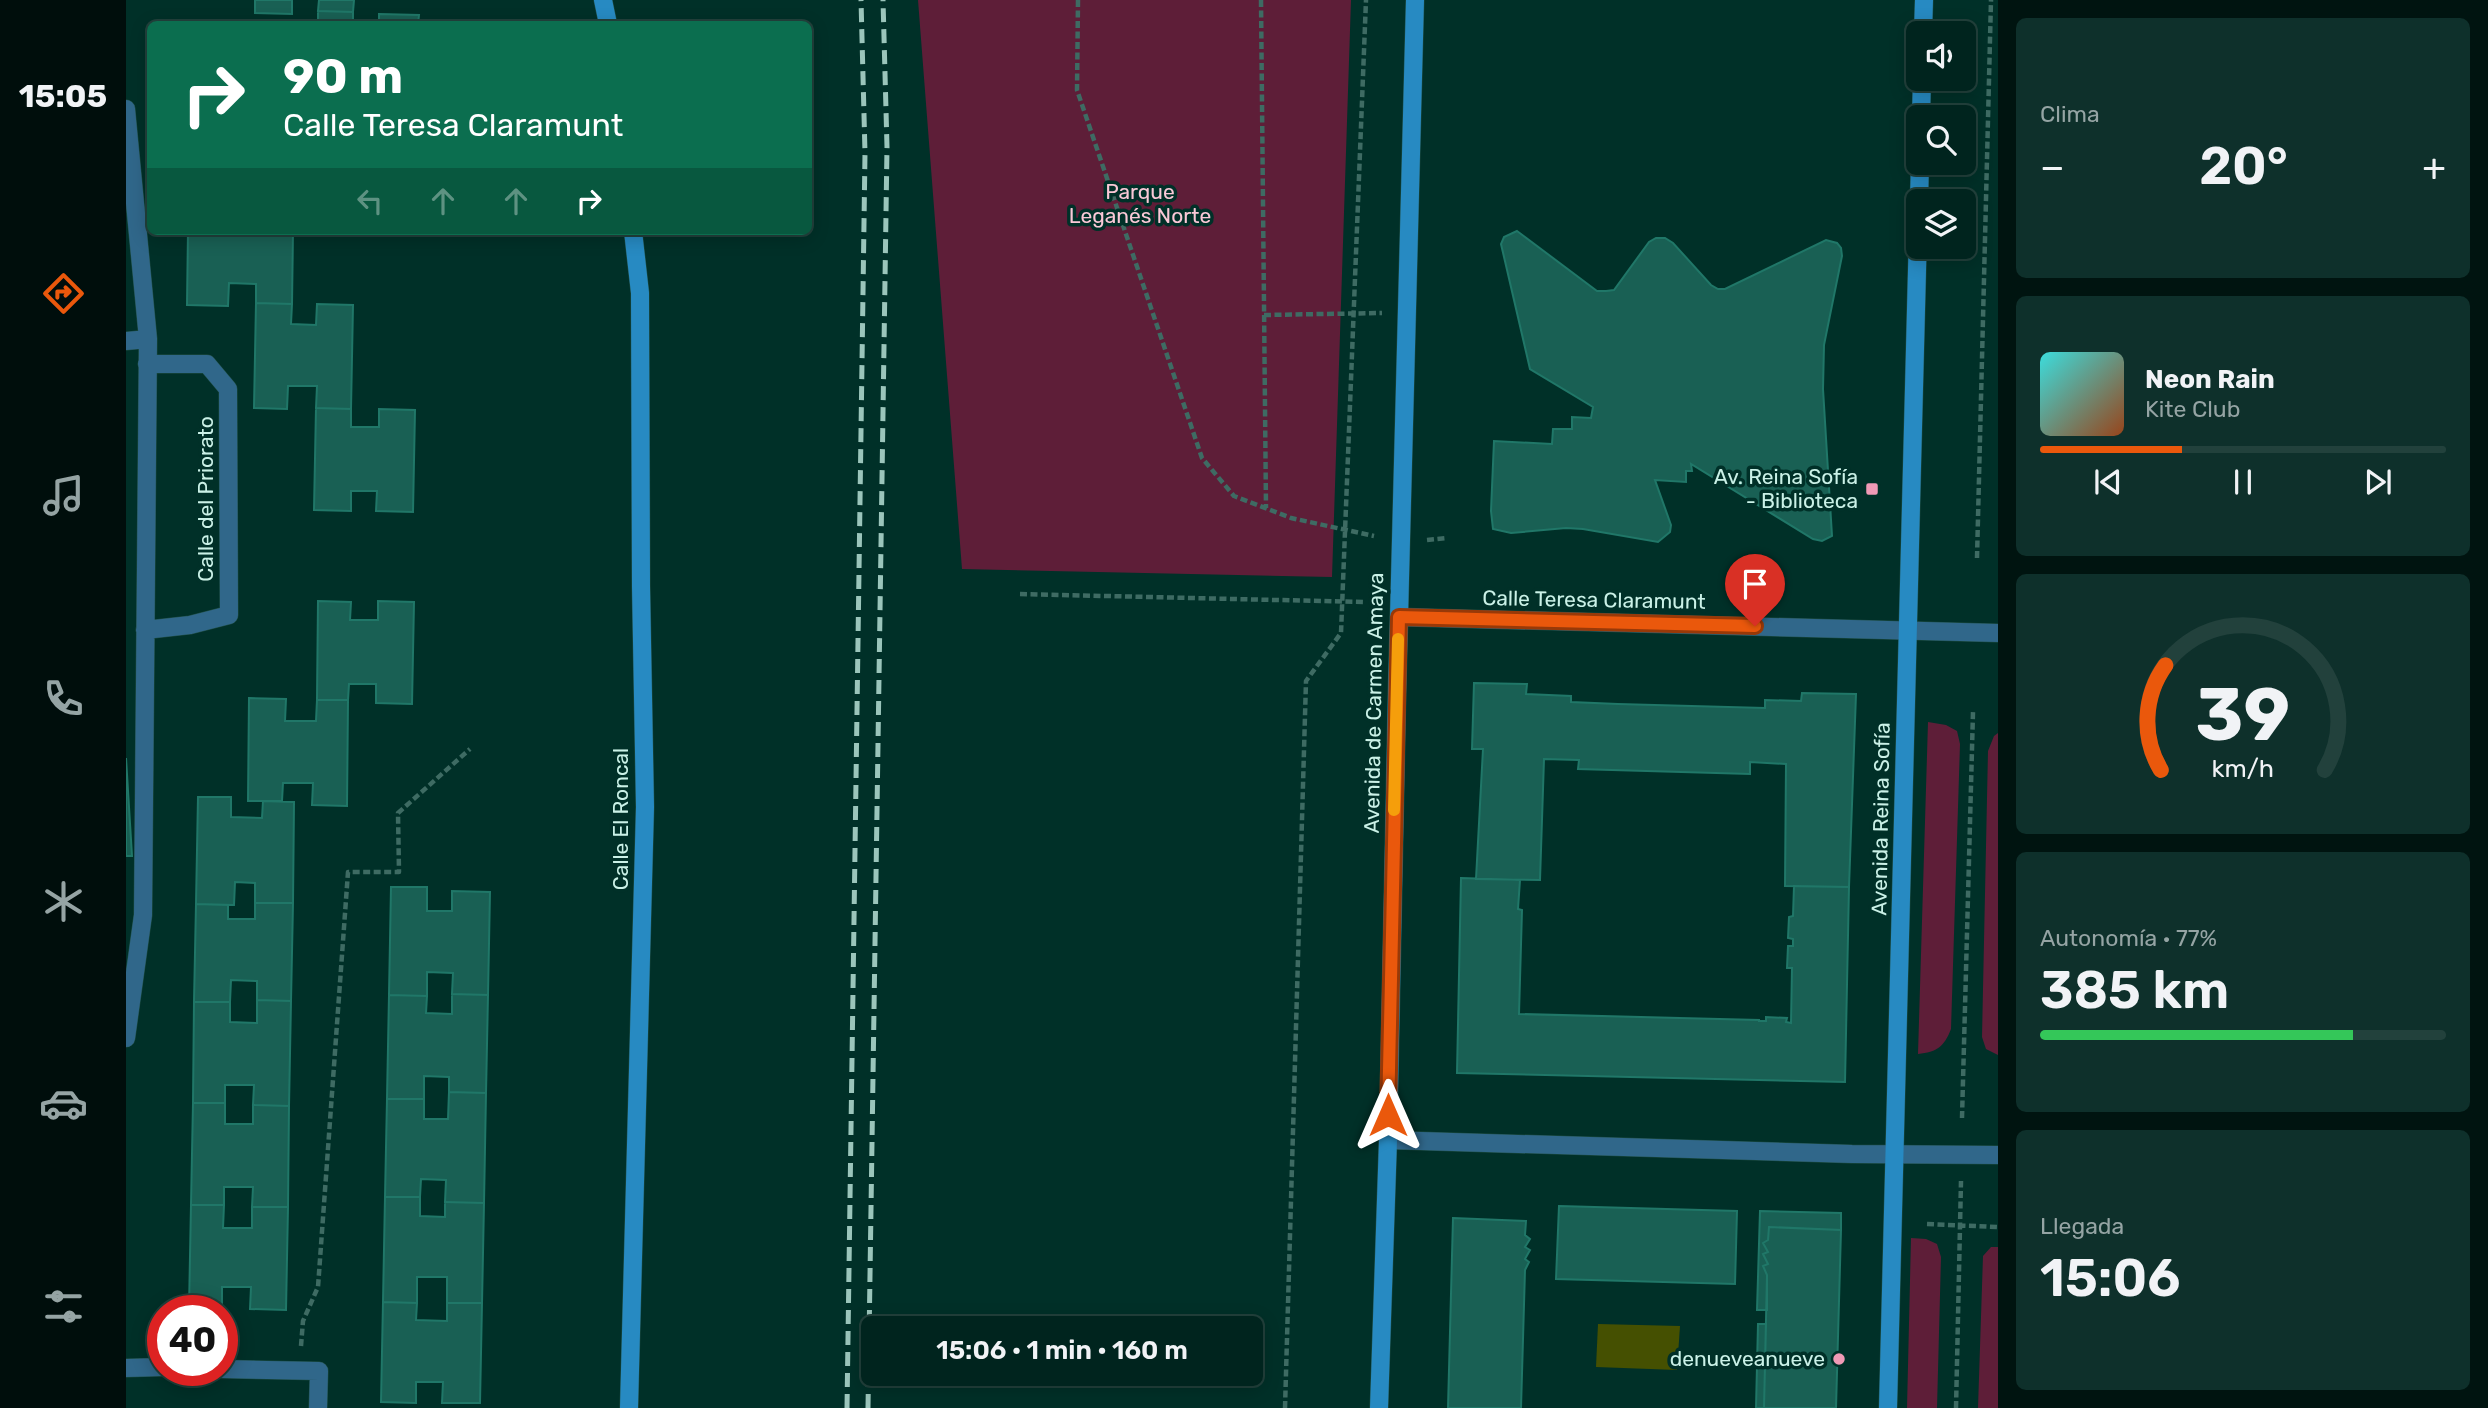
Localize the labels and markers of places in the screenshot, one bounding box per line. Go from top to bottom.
place label: Av. Reina Sofía - Biblioteca [1714,464,1858,513]
marker: Av. Reina Sofía - Biblioteca [1864,481,1880,497]
pin [1725,554,1785,626]
place label: denueveanueve [1670,1346,1825,1371]
marker: denueveanueve [1831,1351,1847,1367]

